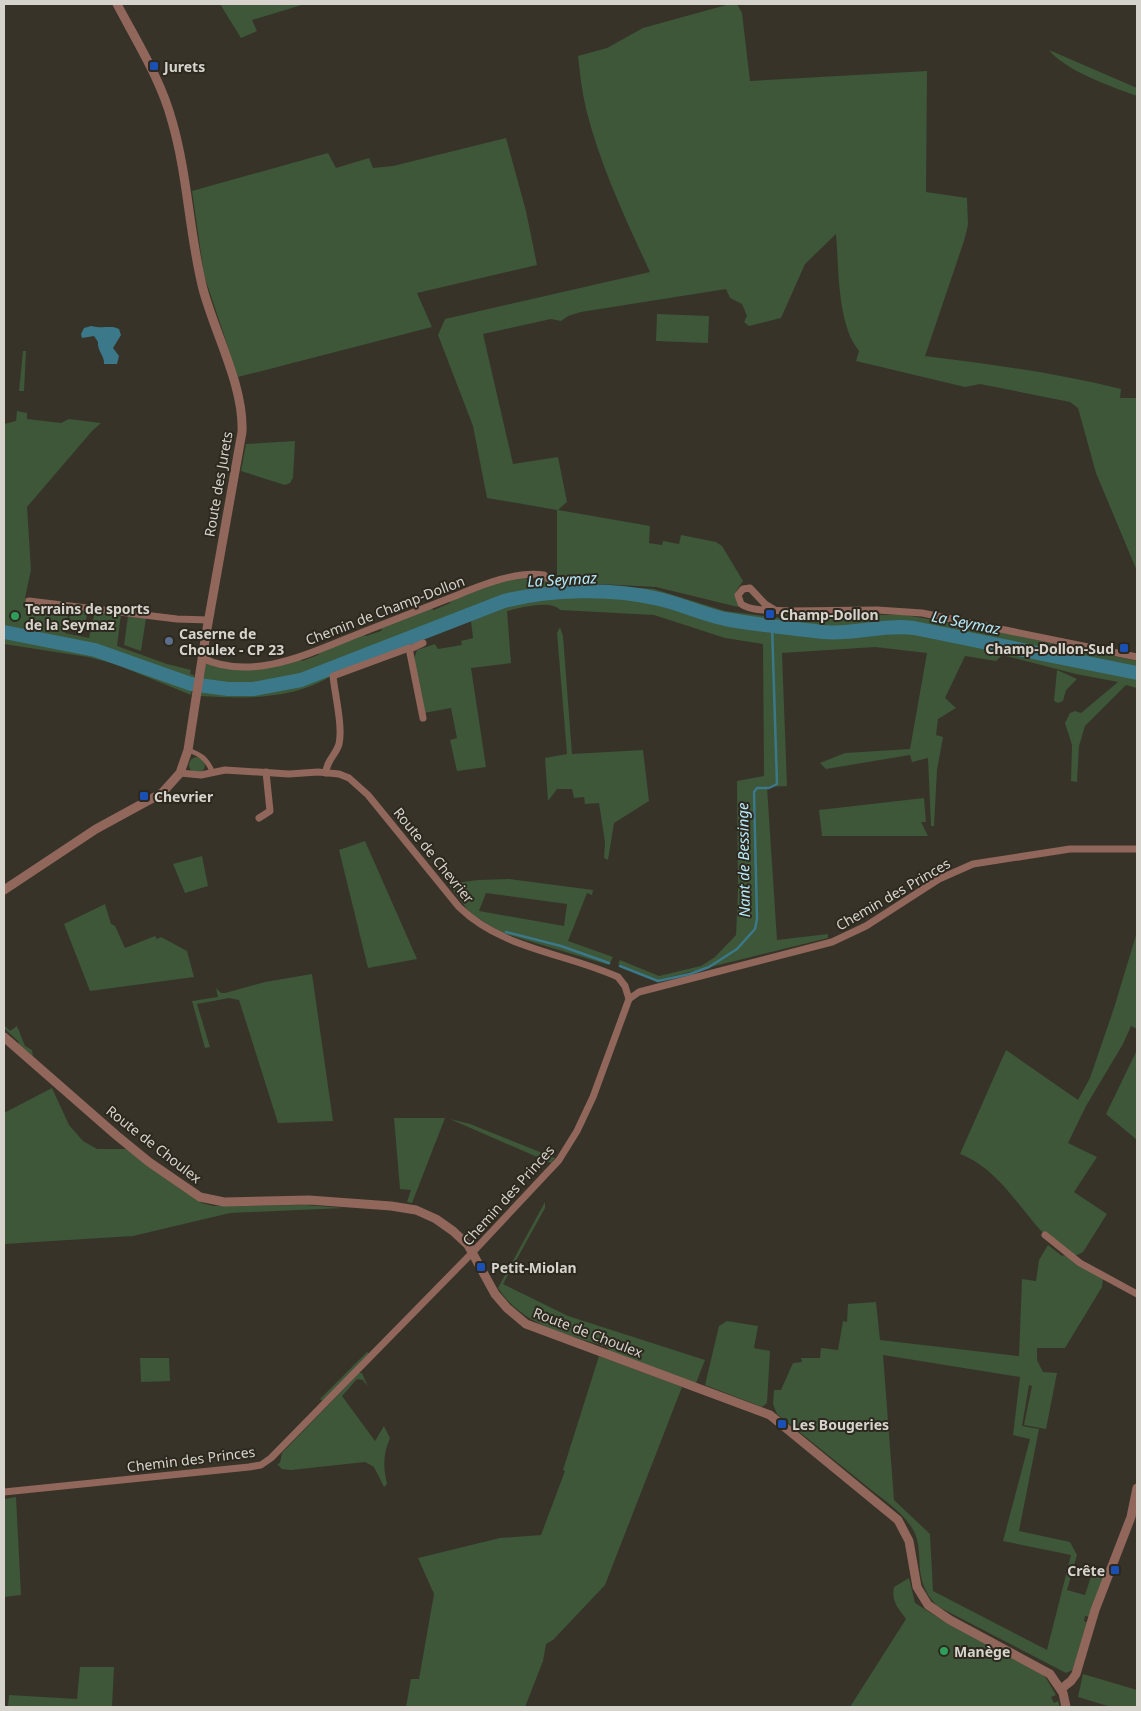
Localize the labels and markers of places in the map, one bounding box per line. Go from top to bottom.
place label: Jurets [162,57,205,76]
marker: Jurets [148,60,160,72]
place label: Terrains de sports de la Seymaz [25,599,150,634]
place label: Champ-Dollon [780,605,879,624]
marker: Champ-Dollon [764,608,776,620]
marker: Terrains de sports de la Seymaz [9,610,21,622]
place label: Caserne de Choulex - CP 23 [179,624,284,659]
marker: Caserne de Choulex - CP 23 [163,635,175,647]
place label: Champ-Dollon-Sud [985,639,1114,658]
marker: Champ-Dollon-Sud [1118,642,1130,654]
place label: Chevrier [154,787,214,806]
marker: Chevrier [138,790,150,802]
place label: Petit-Miolan [491,1258,577,1277]
marker: Petit-Miolan [475,1261,487,1273]
place label: Les Bougeries [792,1415,889,1434]
marker: Les Bougeries [776,1418,788,1430]
place label: Crête [1067,1561,1105,1580]
marker: Crête [1109,1564,1121,1576]
place label: Manège [954,1642,1010,1661]
marker: Manège [938,1645,950,1657]

